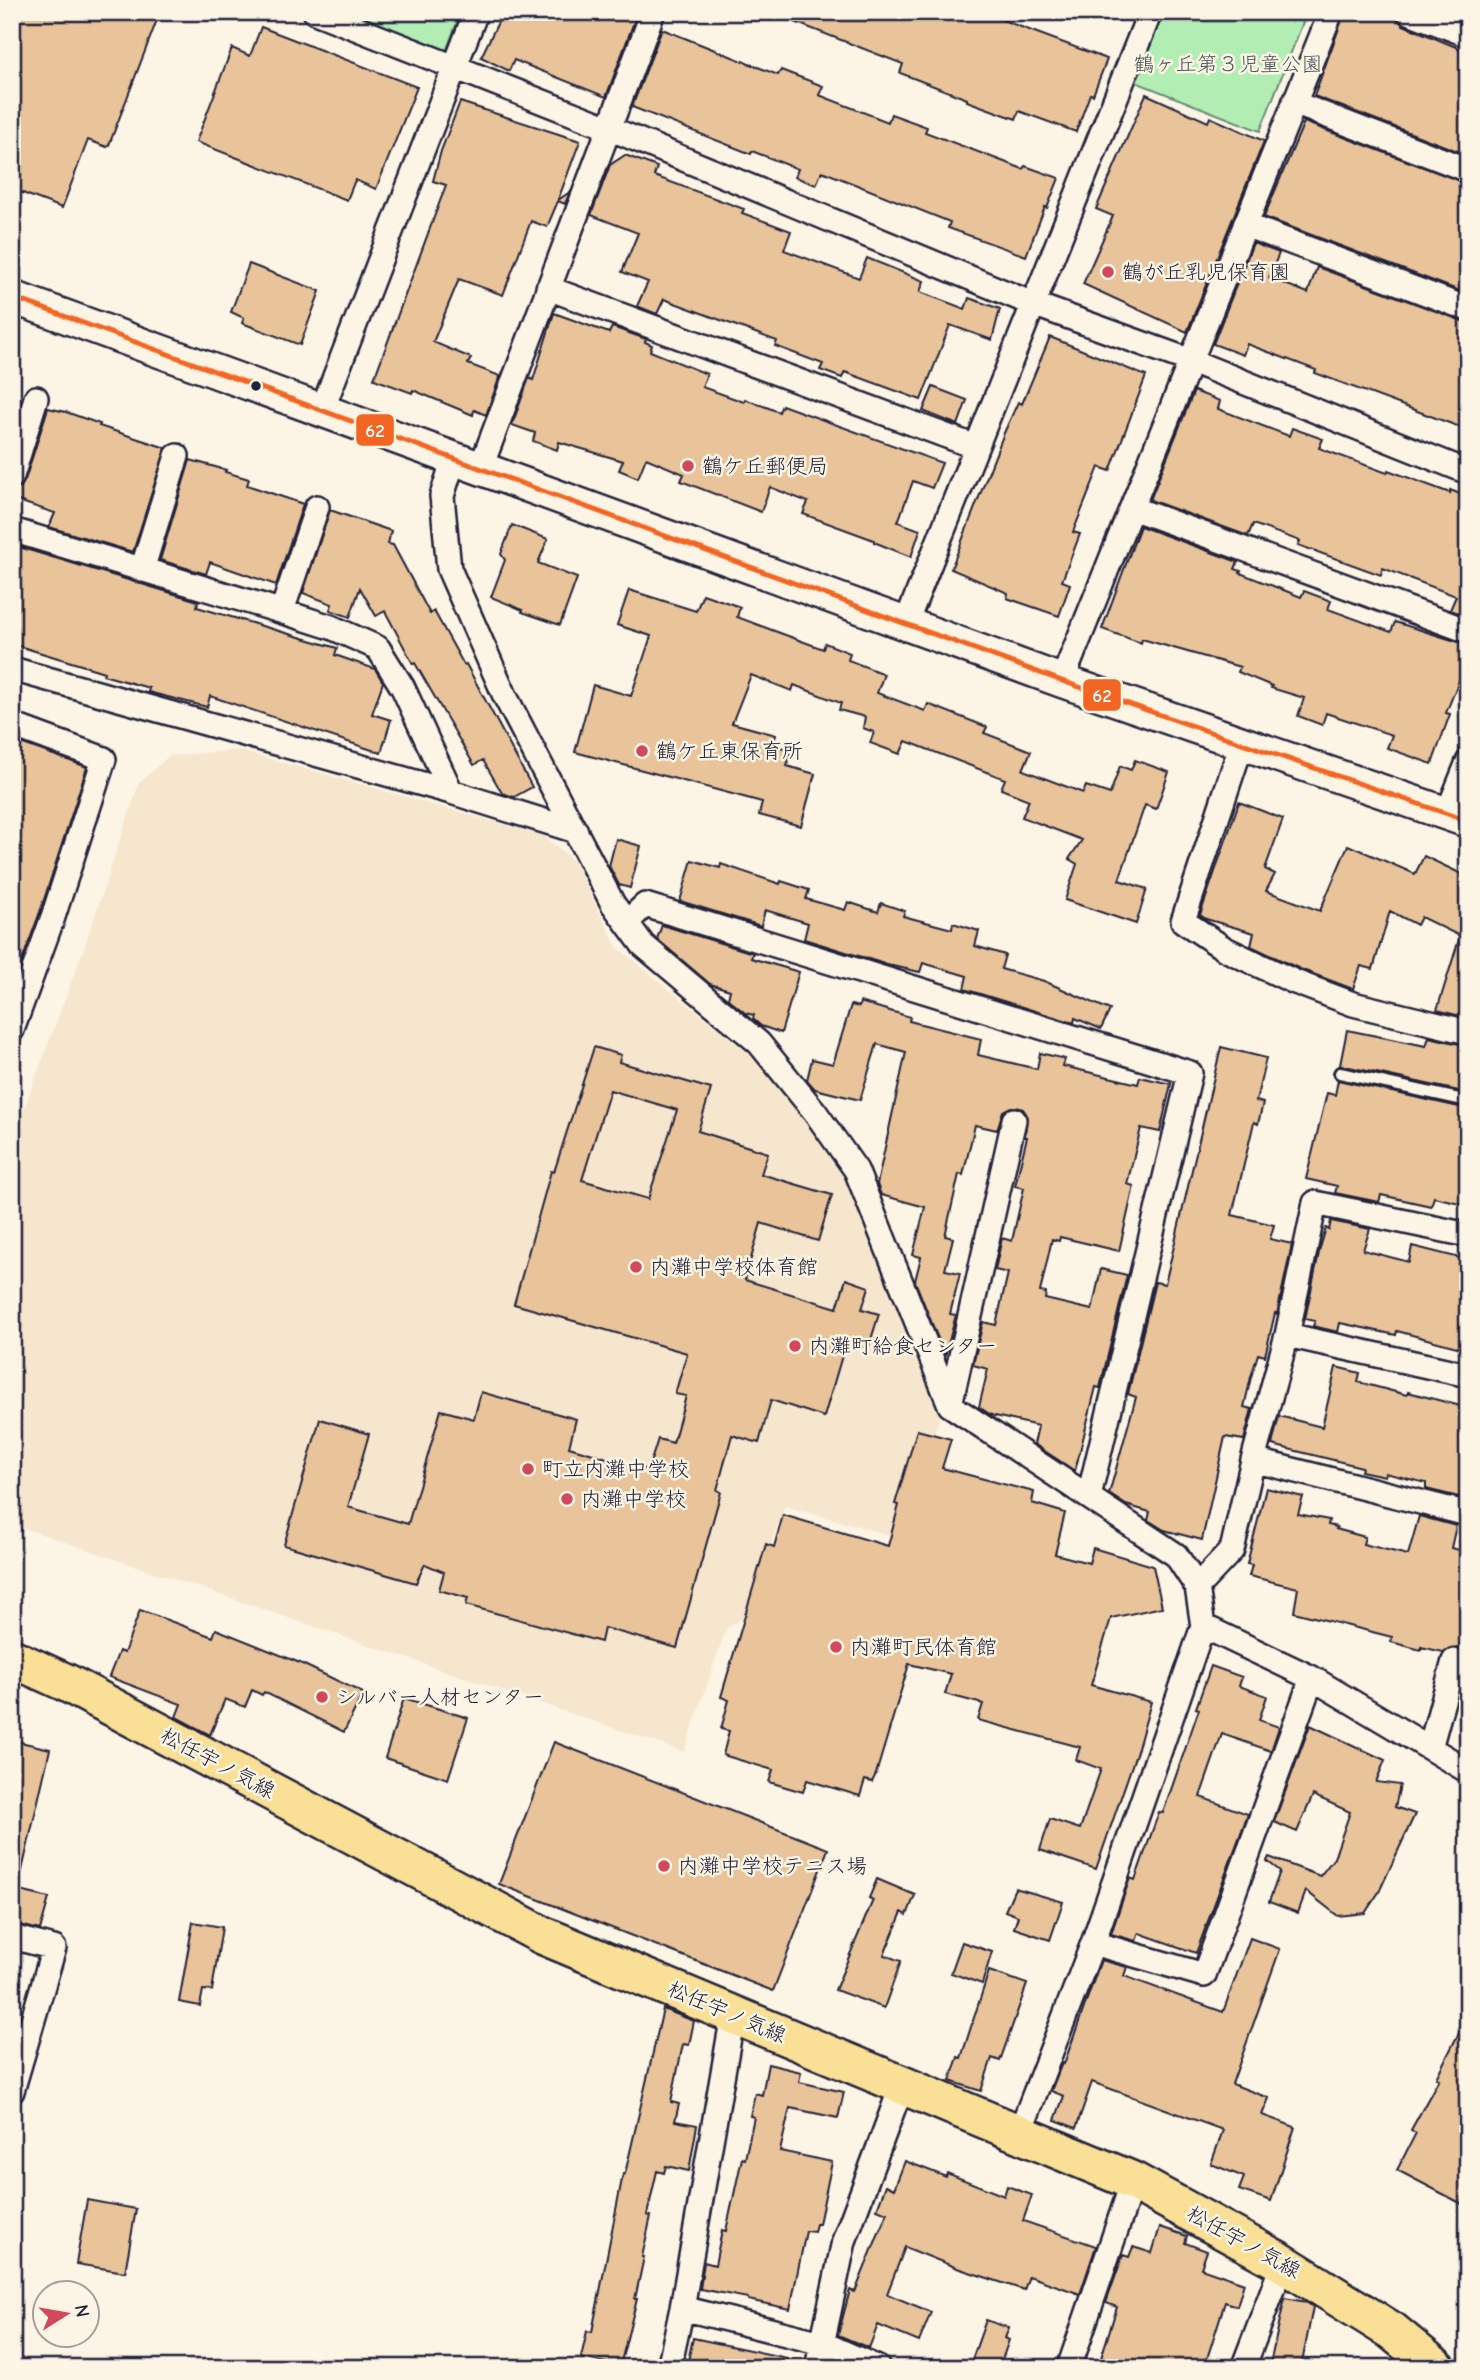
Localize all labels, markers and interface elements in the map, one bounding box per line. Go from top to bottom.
park label: 鶴ヶ丘第３児童公園 [1134,52,1323,76]
place label: 鶴が丘乳児保育園 [1122,260,1290,284]
marker: 鶴が丘乳児保育園 [1100,264,1116,280]
unlabelled marker [249,379,263,393]
line badge: 62 [355,413,395,447]
text: 62 [365,420,385,442]
place label: 鶴ケ丘郵便局 [702,454,828,478]
marker: 鶴ケ丘郵便局 [680,458,696,474]
line badge: 62 [1082,678,1122,712]
text: 62 [1092,685,1112,707]
place label: 鶴ケ丘東保育所 [656,739,803,763]
marker: 鶴ケ丘東保育所 [634,743,650,759]
place label: 内灘中学校体育館 [650,1255,818,1279]
marker: 内灘中学校体育館 [628,1259,644,1275]
place label: 内灘町給食センター [809,1334,997,1358]
marker: 内灘町給食センター [787,1338,803,1354]
place label: 町立内灘中学校 [542,1457,689,1481]
marker: 町立内灘中学校 [520,1461,536,1477]
place label: 内灘中学校 [581,1487,686,1511]
marker: 内灘中学校 [559,1491,575,1507]
place label: 内灘町民体育館 [850,1635,997,1659]
marker: 内灘町民体育館 [828,1639,844,1655]
place label: シルバー人材センター [336,1685,544,1709]
marker: シルバー人材センター [314,1689,330,1705]
street label: 松任宇ノ気線 [157,1723,279,1803]
place label: 内灘中学校テニス場 [678,1854,867,1878]
marker: 内灘中学校テニス場 [656,1858,672,1874]
street label: 松任宇ノ気線 [664,1976,790,2048]
street label: 松任宇ノ気線 [1183,2201,1305,2283]
north arrow [32,2278,102,2348]
text: N [70,2303,94,2319]

